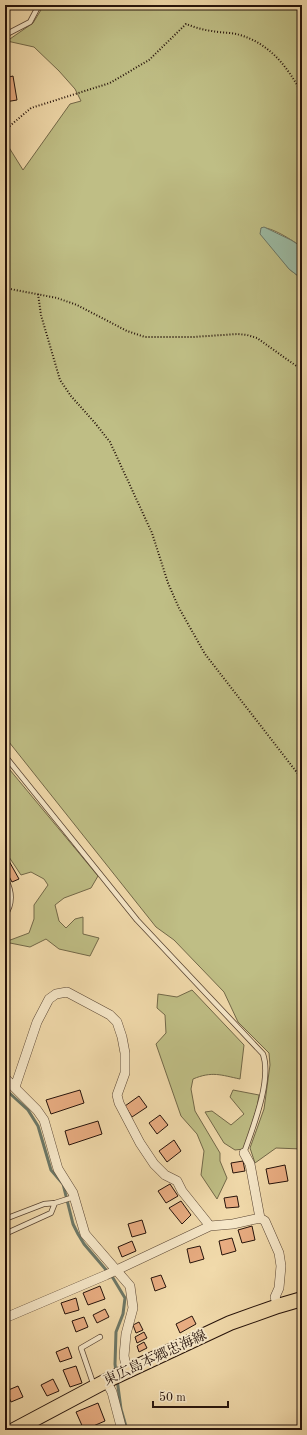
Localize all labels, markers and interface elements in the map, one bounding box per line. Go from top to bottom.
street label: 東広島本郷忠海線 [101,1327,209,1388]
scale bar [153,1383,228,1409]
text: 50 m [159,1391,186,1404]

